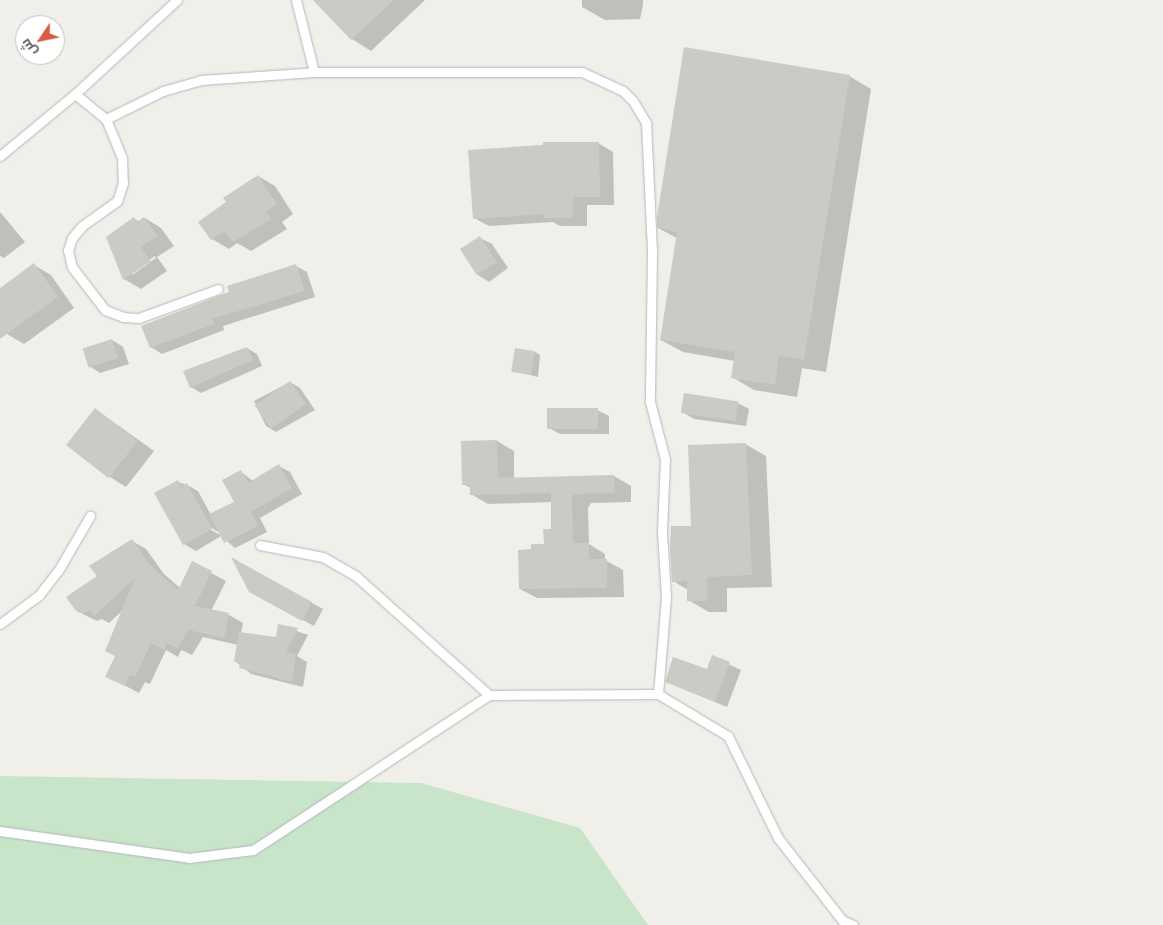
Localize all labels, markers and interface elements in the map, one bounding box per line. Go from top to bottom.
north arrow [15,15,65,65]
text: ش [17,36,40,60]

